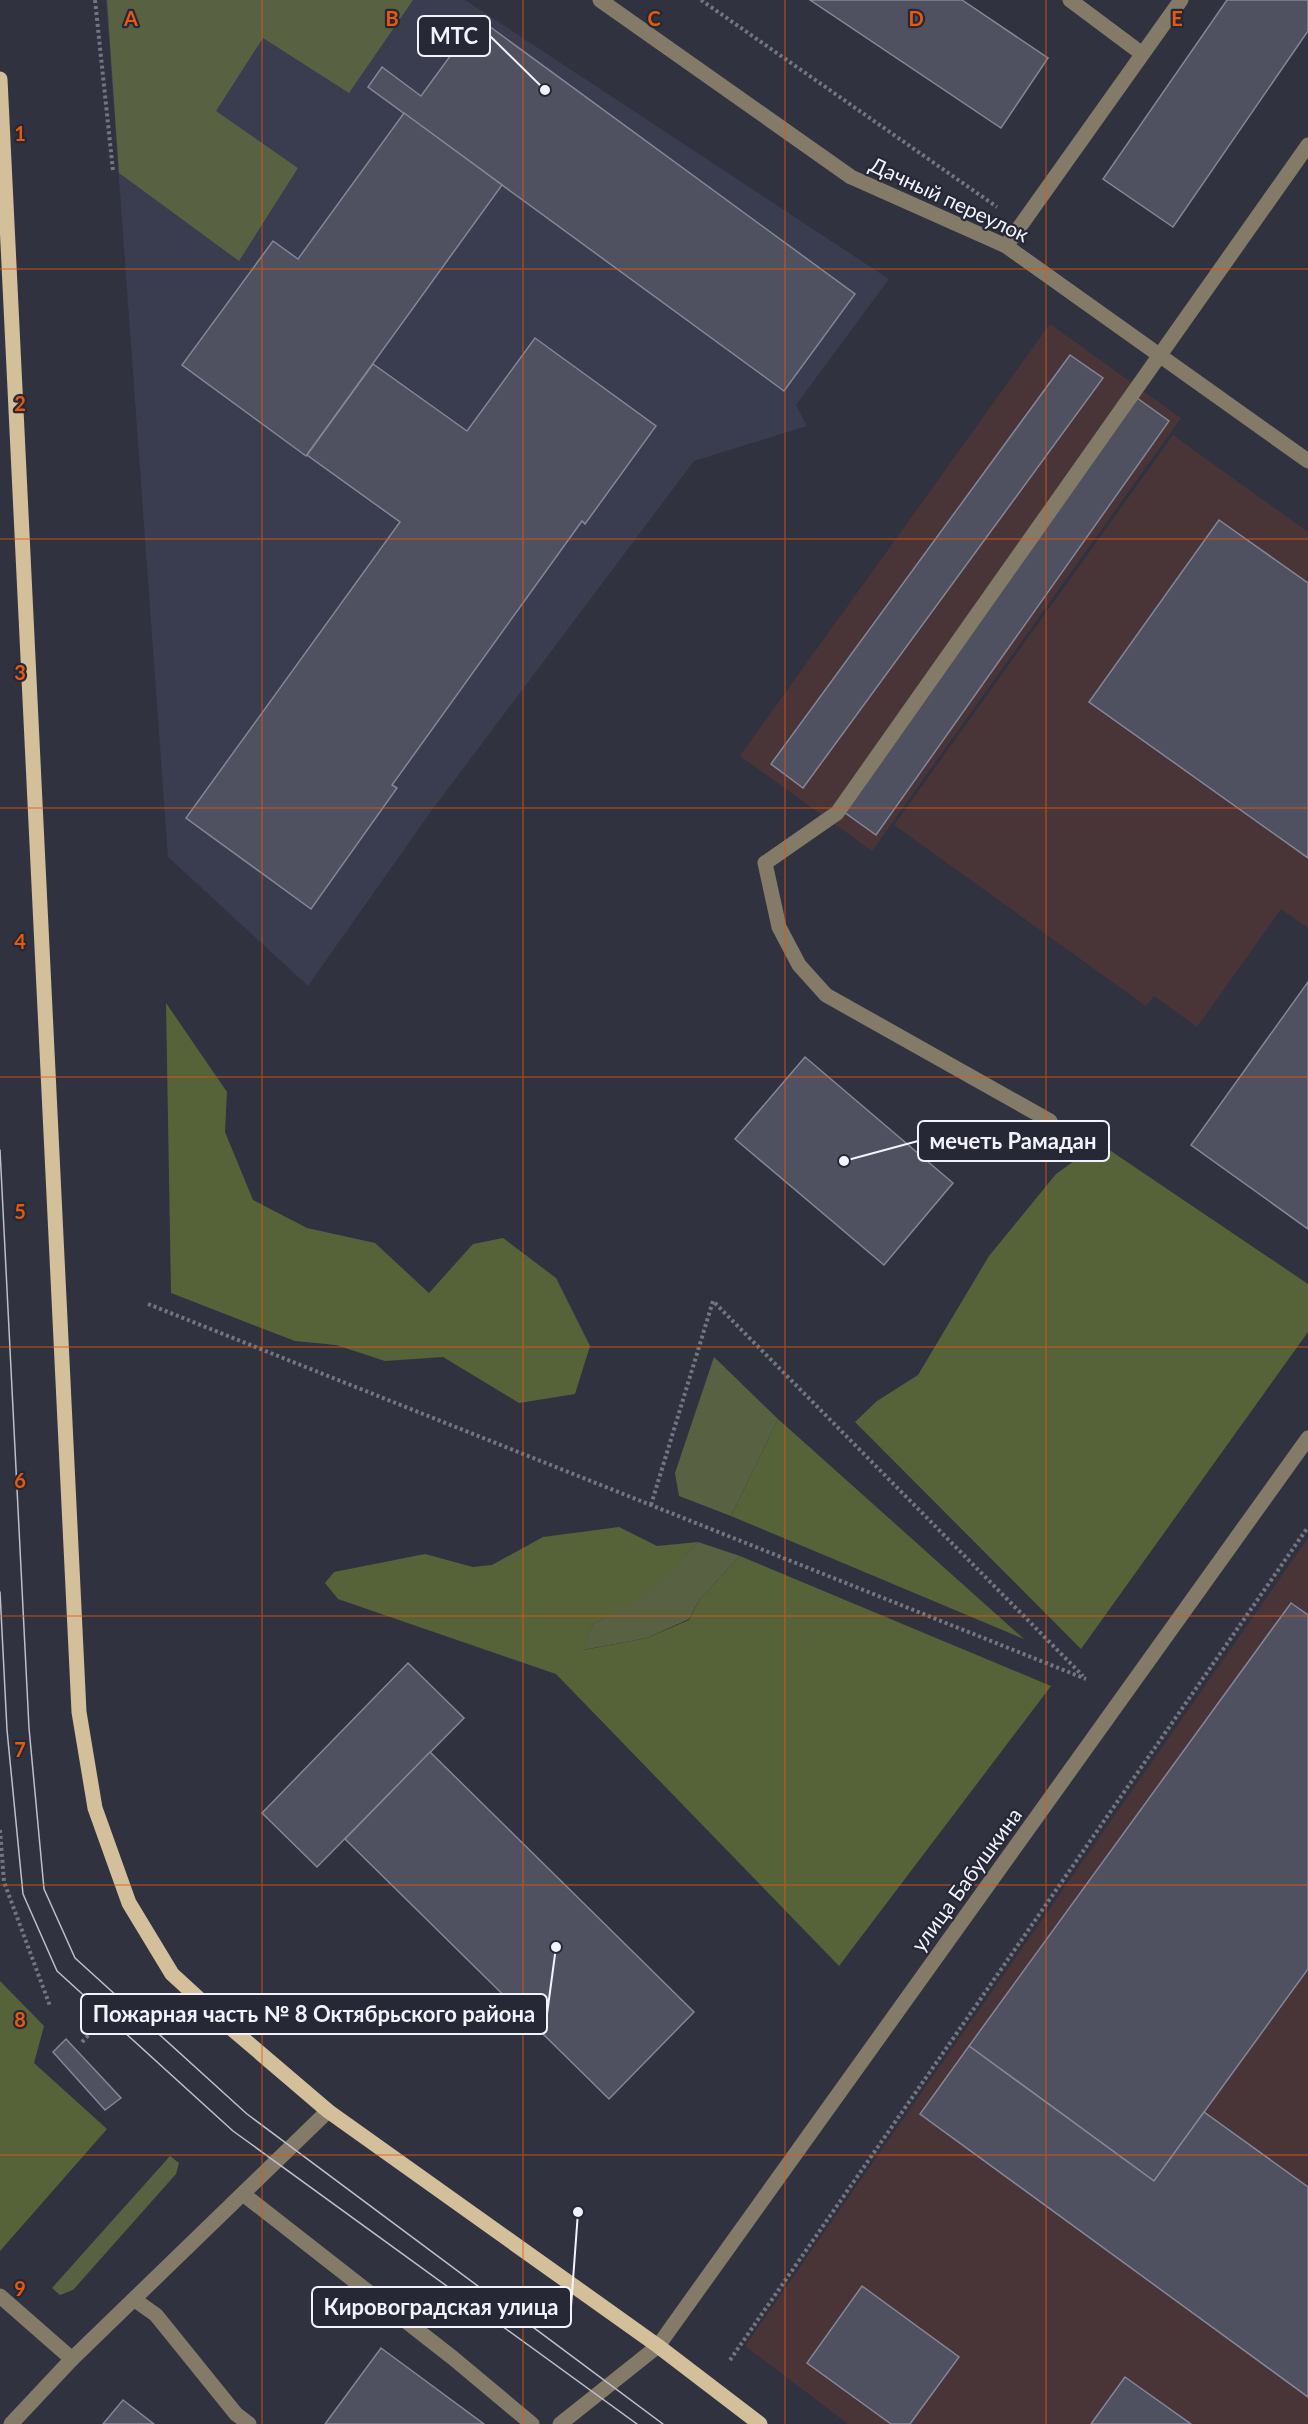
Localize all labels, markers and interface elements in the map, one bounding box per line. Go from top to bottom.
text: A [123,6,138,30]
text: B [385,6,399,30]
text: C [647,6,661,30]
text: D [908,6,924,30]
text: E [1171,6,1183,30]
callout: МТС [418,16,490,56]
text: МТС [430,22,478,49]
text: 1 [14,121,26,145]
street label: Дачный переулок [866,151,1033,246]
text: 2 [14,391,26,415]
text: 3 [14,660,26,684]
text: 4 [14,929,26,953]
callout: мечеть Рамадан [918,1121,1109,1161]
text: мечеть Рамадан [929,1127,1097,1154]
text: 5 [14,1199,26,1223]
text: 6 [14,1468,26,1492]
text: 7 [14,1737,26,1761]
street label: улица Бабушкина [905,1802,1026,1956]
callout: Пожарная часть № 8 Октябрьского района [81,1994,547,2034]
text: Пожарная часть № 8 Октябрьского района [93,2000,535,2027]
text: 8 [14,2007,26,2031]
text: 9 [14,2276,26,2300]
callout: Кировоградская улица [312,2287,571,2327]
text: Кировоградская улица [324,2293,558,2320]

